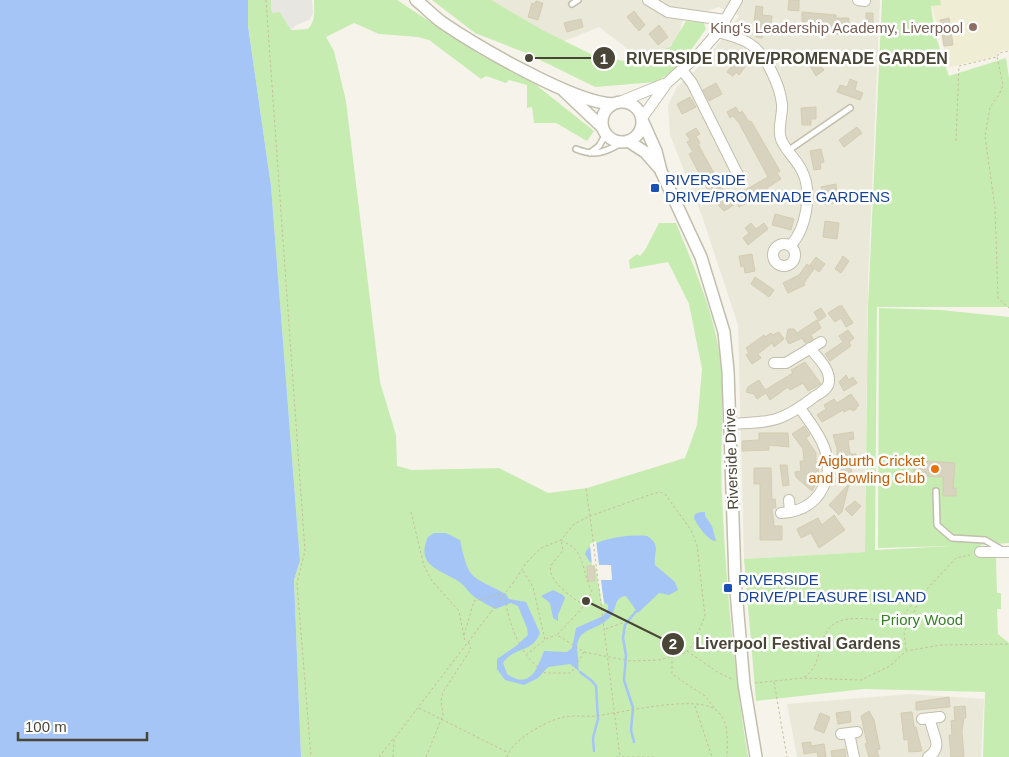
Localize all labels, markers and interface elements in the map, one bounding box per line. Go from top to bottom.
place label: King's Leadership Academy, Liverpool [710,19,963,36]
marker: King's Leadership Academy, Liverpool [967,21,979,33]
callout: RIVERSIDE DRIVE/PROMENADE GARDEN [591,43,958,74]
text: 1 [600,50,608,67]
text: RIVERSIDE DRIVE/PROMENADE GARDEN [626,50,948,67]
place label: RIVERSIDE DRIVE/PROMENADE GARDENS [665,171,890,205]
marker: RIVERSIDE DRIVE/PROMENADE GARDENS [649,182,661,194]
street label: Riverside Drive [721,408,741,510]
place label: Aigburth Cricket and Bowling Club [808,452,926,486]
marker: Aigburth Cricket and Bowling Club [929,463,941,475]
place label: RIVERSIDE DRIVE/PLEASURE ISLAND [738,571,927,605]
marker: RIVERSIDE DRIVE/PLEASURE ISLAND [722,582,734,594]
park label: Priory Wood [881,611,963,628]
callout: Liverpool Festival Gardens [661,628,911,659]
text: 2 [669,635,677,652]
text: Liverpool Festival Gardens [695,635,901,652]
scale bar [18,710,146,742]
text: 100 m [25,718,67,735]

